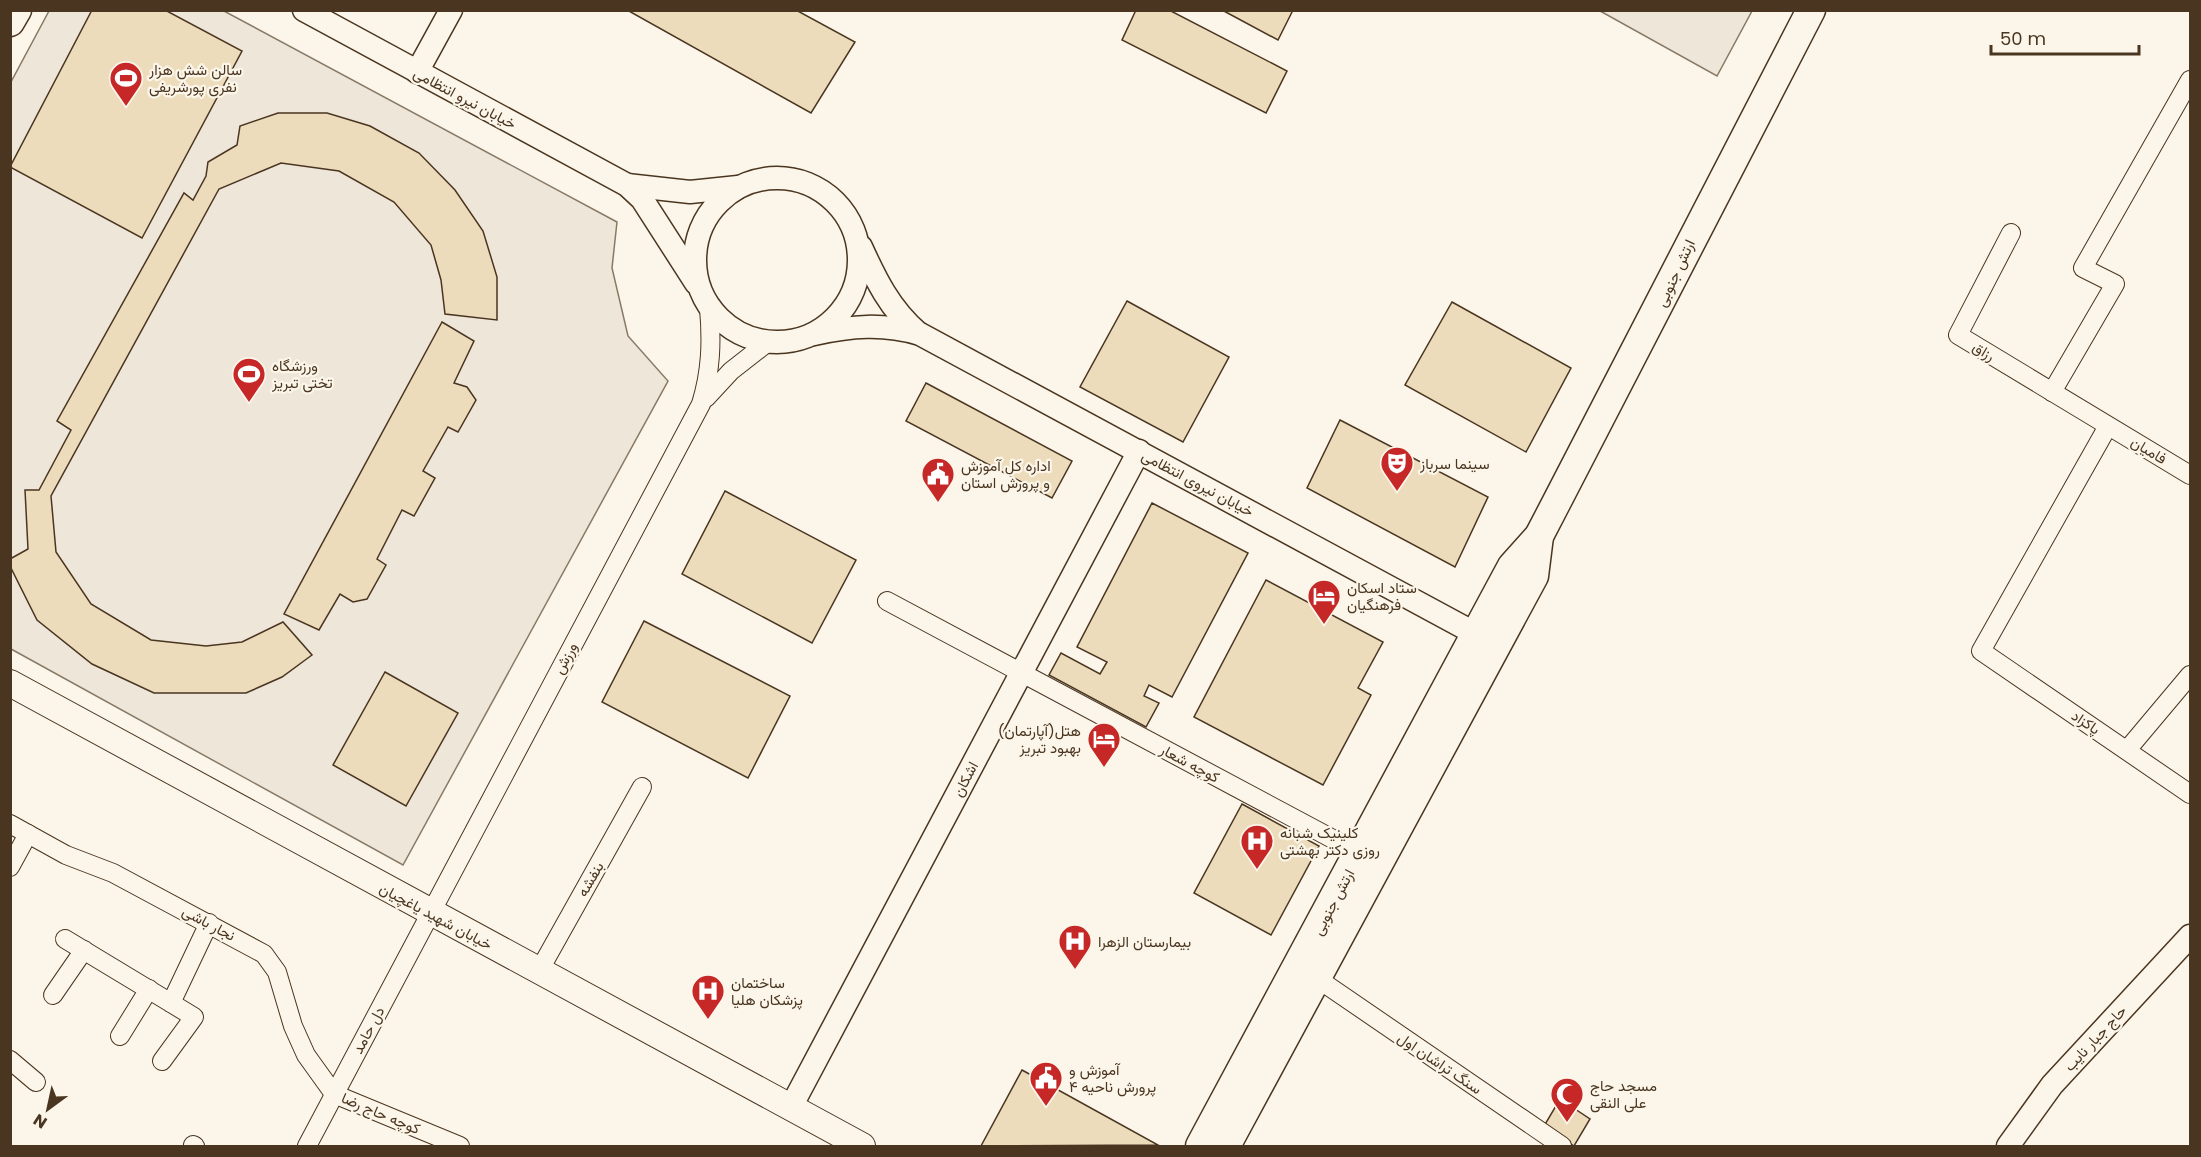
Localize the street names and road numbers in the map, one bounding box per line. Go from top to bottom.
street label: خیابان نیرو انتظامی [410,62,520,134]
street label: ارتش جنوبی [1650,236,1700,310]
street label: رزاق [1969,336,1999,366]
street label: فامیان [2127,431,2171,469]
street label: خیابان نیروی انتظامی [1138,445,1258,521]
street label: ورزش [548,638,582,678]
street label: پاکزاد [2067,705,2105,739]
street label: کوچه شعار [1156,738,1224,788]
street label: اشکان [947,758,983,800]
street label: بنفشه [572,858,608,900]
street label: ارتش جنوبی [1307,865,1359,939]
street label: خیابان شهید یاغچیان [376,877,496,955]
street label: نجار باشی [179,900,239,946]
street label: حاج جبار نایب [2059,1000,2132,1076]
street label: دل حامد [347,1003,389,1057]
street label: سنگ تراشان اول [1394,1027,1486,1099]
street label: کوچه حاج رضا [338,1087,424,1140]

